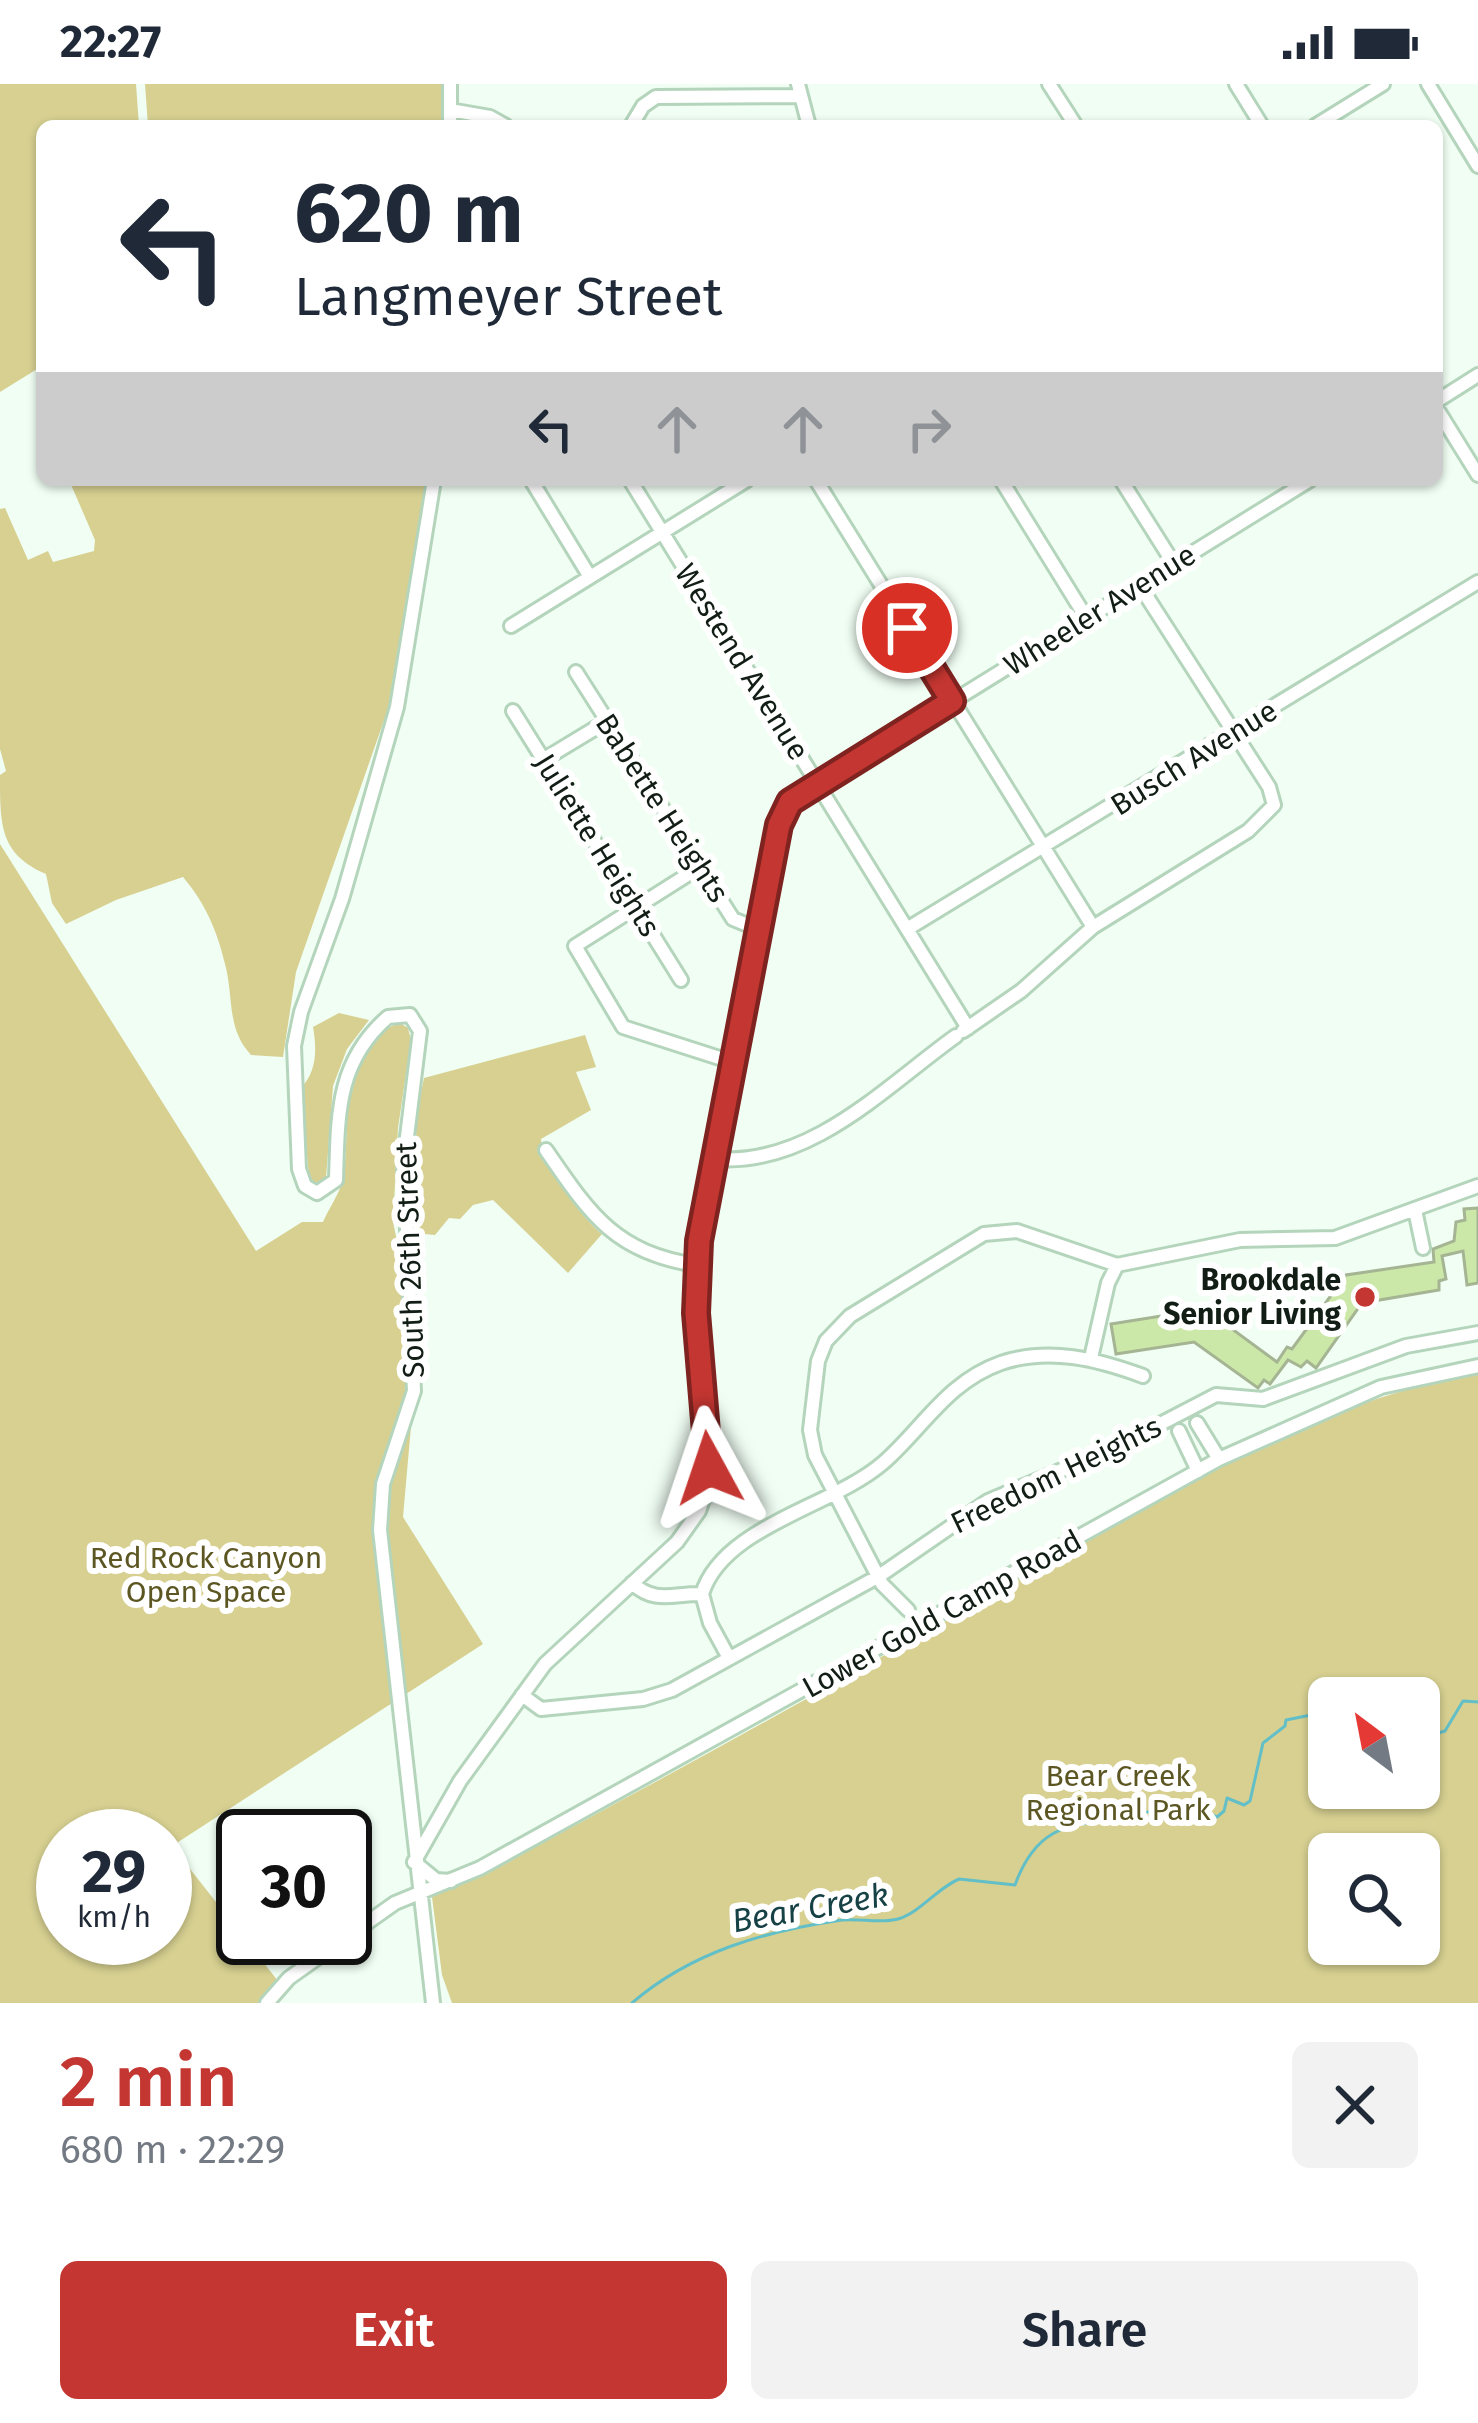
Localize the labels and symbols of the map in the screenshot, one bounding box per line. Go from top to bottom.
street label: Wheeler Avenue [998,537,1202,683]
street label: Westend Avenue [667,557,817,767]
pin [856,577,958,679]
street label: Busch Avenue [1104,693,1284,823]
street label: Babette Heights [588,707,736,909]
street label: Juliette Heights [526,747,668,943]
street label: South 26th Street [388,1141,432,1379]
place label: Brookdale Senior Living [1163,1262,1341,1332]
marker: Brookdale Senior Living [1352,1284,1378,1310]
position arrow [646,1405,772,1531]
street label: Freedom Heights [945,1409,1167,1541]
street label: Lower Gold Camp Road [796,1522,1088,1706]
park label: Red Rock Canyon Open Space [90,1540,322,1610]
north arrow [1308,1677,1440,1809]
park label: Bear Creek Regional Park [1025,1758,1211,1828]
speed limit sign: 30 [216,1809,372,1965]
water label: Bear Creek [729,1875,891,1941]

